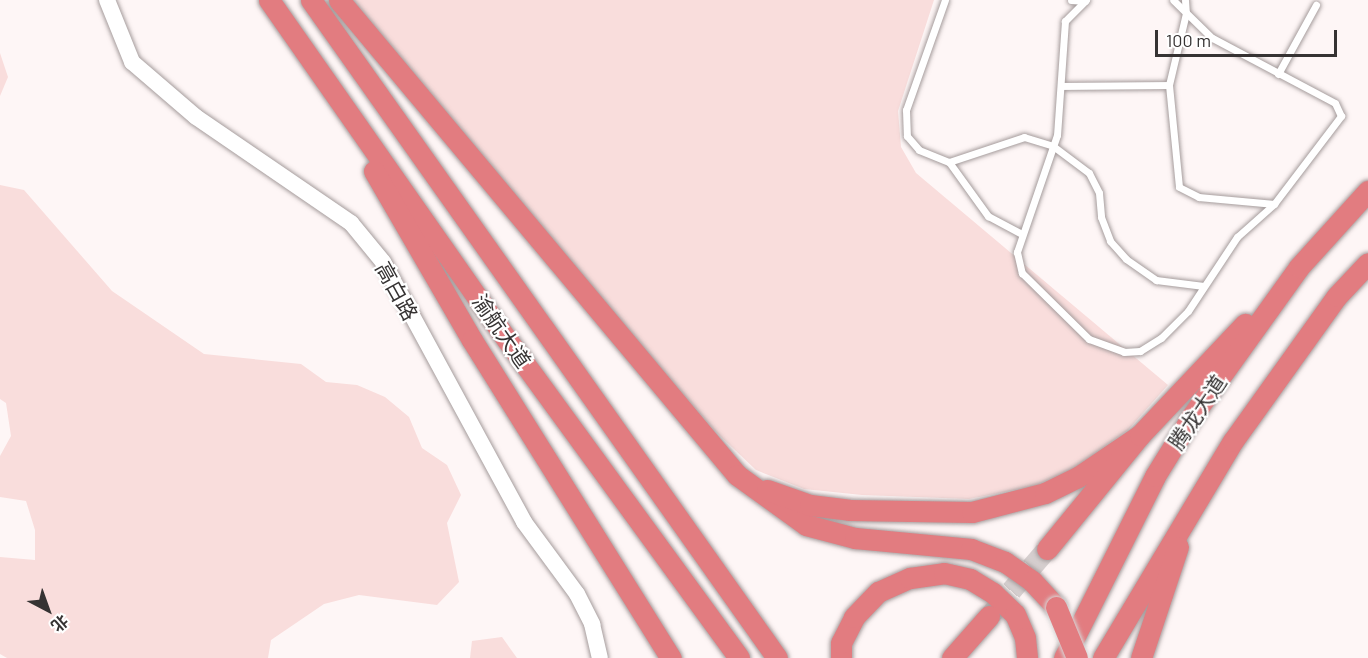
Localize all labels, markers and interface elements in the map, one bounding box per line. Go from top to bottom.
scale bar [1158,18,1340,56]
text: 100 m [1166,29,1211,51]
street label: 高白路 [371,257,423,325]
street label: 渝航大道 [468,289,536,373]
street label: 腾龙大道 [1163,370,1231,454]
north arrow [18,580,78,640]
text: 北 [48,612,72,636]

